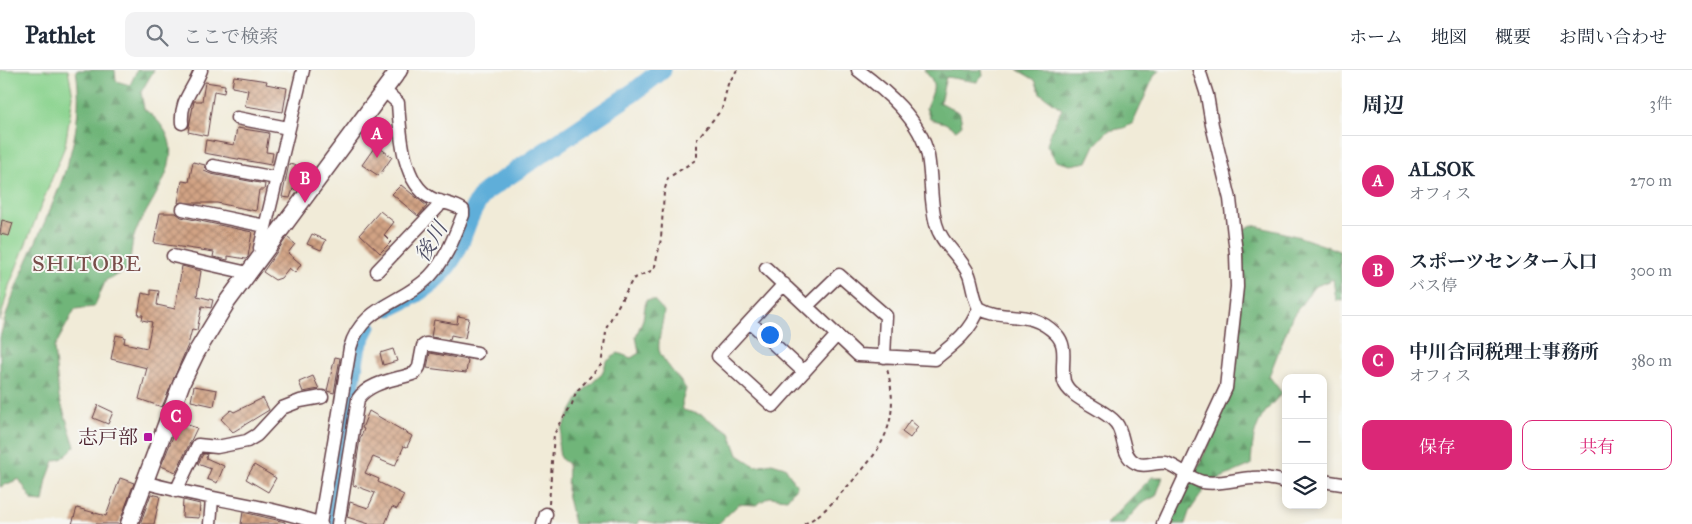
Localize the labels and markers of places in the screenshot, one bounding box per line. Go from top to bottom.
pin: A [361,117,393,158]
pin: B [289,162,321,203]
pin: C [160,400,192,441]
place label: 志戸部 [78,425,138,449]
marker: 志戸部 [142,431,154,443]

